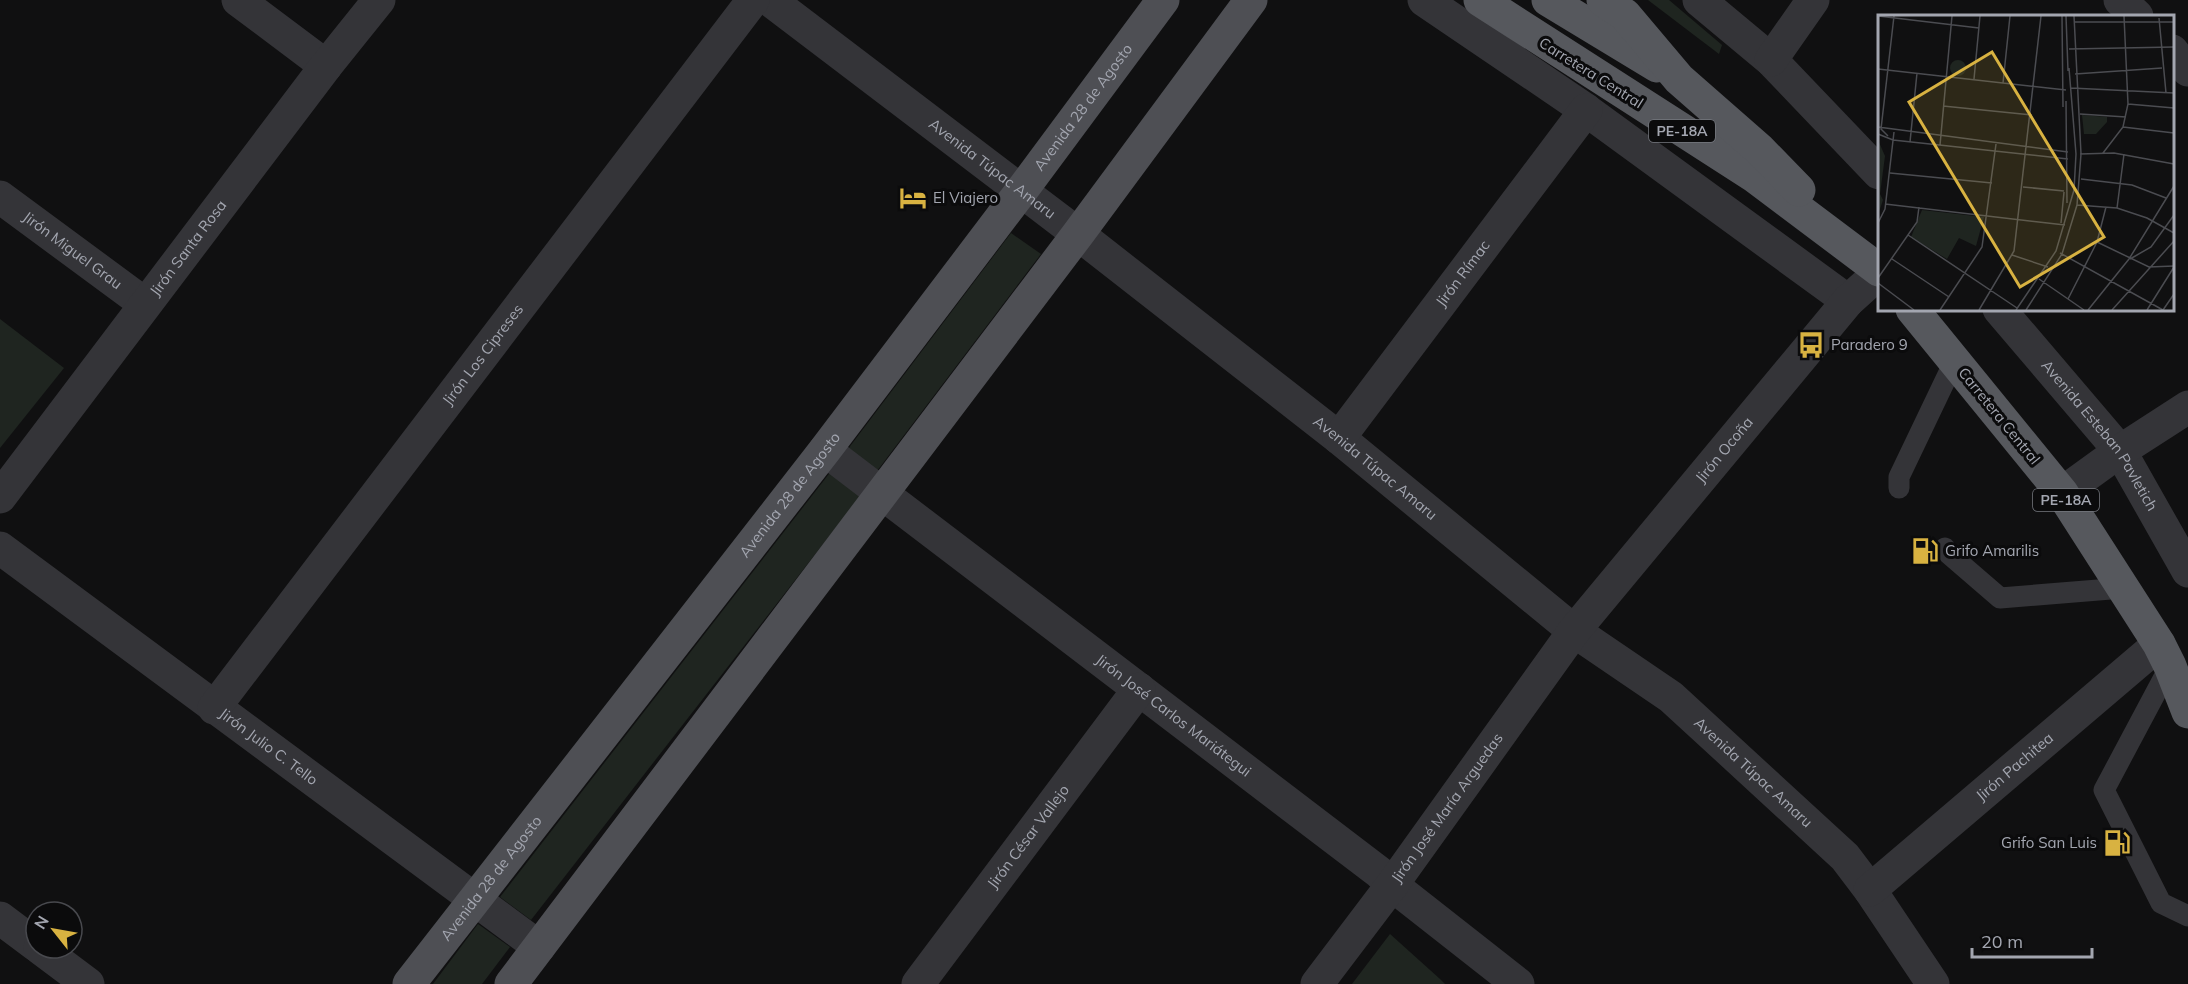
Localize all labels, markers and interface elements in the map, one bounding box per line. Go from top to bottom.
inset map [1878,15,2173,310]
street label: Carretera Central [1536,33,1647,112]
street label: Avenida 28 de Agosto [1029,40,1136,174]
street label: Avenida Túpac Amaru [925,114,1060,223]
road number: PE-18A [1649,120,1715,142]
hotel icon: El Viajero [898,183,928,213]
place label: El Viajero [933,188,998,207]
street label: Jirón Santa Rosa [145,196,230,300]
street label: Jirón Miguel Grau [19,207,126,293]
street label: Jirón Rímac [1431,236,1494,310]
street label: Jirón Los Cipreses [438,300,527,409]
bus stop icon: Paradero 9 [1796,330,1826,360]
place label: Paradero 9 [1831,335,1908,354]
street label: Avenida Esteban Pavletich [2037,356,2162,514]
street label: Carretera Central [1954,363,2044,468]
street label: Avenida Túpac Amaru [1310,411,1441,524]
street label: Jirón Ocoña [1691,413,1757,487]
street label: Avenida 28 de Agosto [735,428,844,561]
road number: PE-18A [2033,489,2099,511]
fuel station icon: Grifo Amarilis [1910,536,1940,566]
place label: Grifo Amarilis [1945,541,2039,560]
street label: Jirón José Carlos Mariátegui [1092,650,1255,780]
street label: Jirón Julio C. Tello [216,704,322,789]
street label: Avenida Túpac Amaru [1690,713,1817,831]
street label: Jirón Pachitea [1972,728,2057,805]
street label: Jirón José María Arguedas [1387,729,1507,886]
street label: Jirón César Vallejo [983,781,1073,892]
street label: Avenida 28 de Agosto [436,811,546,944]
fuel station icon: Grifo San Luis [2102,828,2132,858]
place label: Grifo San Luis [2001,833,2097,852]
north arrow [24,900,84,960]
text: N [29,912,53,933]
scale bar [1972,921,2092,959]
text: 20 m [1981,930,2023,953]

